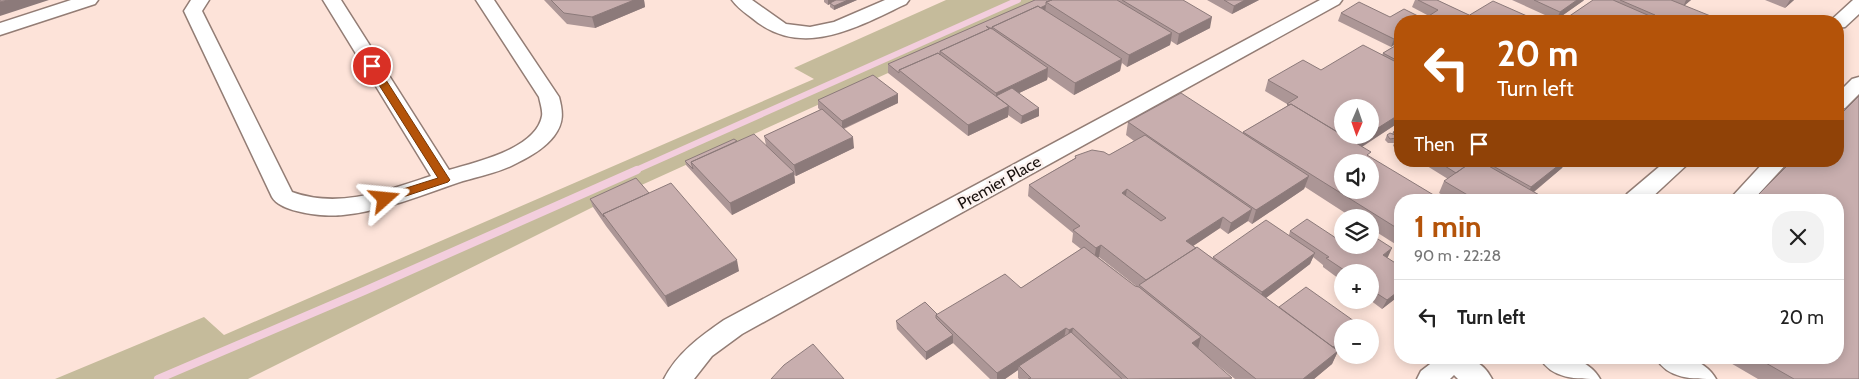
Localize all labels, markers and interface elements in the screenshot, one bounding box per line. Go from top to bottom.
text: 20 m [1497,32,1579,75]
icon: left [1414,35,1479,100]
pin [351,45,393,87]
icon: arrive [358,52,386,80]
text: Turn left [1497,75,1574,102]
north arrow [1334,99,1379,144]
map controls [1334,99,1379,364]
icon: arrive [1465,130,1493,158]
text: Then [1414,133,1455,156]
street label: Premier Place [954,152,1044,213]
button: sound [1334,154,1379,199]
position arrow [358,172,410,224]
text: 1 min [1414,208,1482,245]
button: layers [1334,209,1379,254]
button: close [1772,211,1824,263]
text: 90 m · 22:28 [1414,246,1501,265]
button: + [1334,264,1379,309]
icon: left [1414,303,1442,331]
text: Turn left [1457,306,1525,329]
text: 20 m [1780,306,1824,329]
button: − [1334,319,1379,364]

